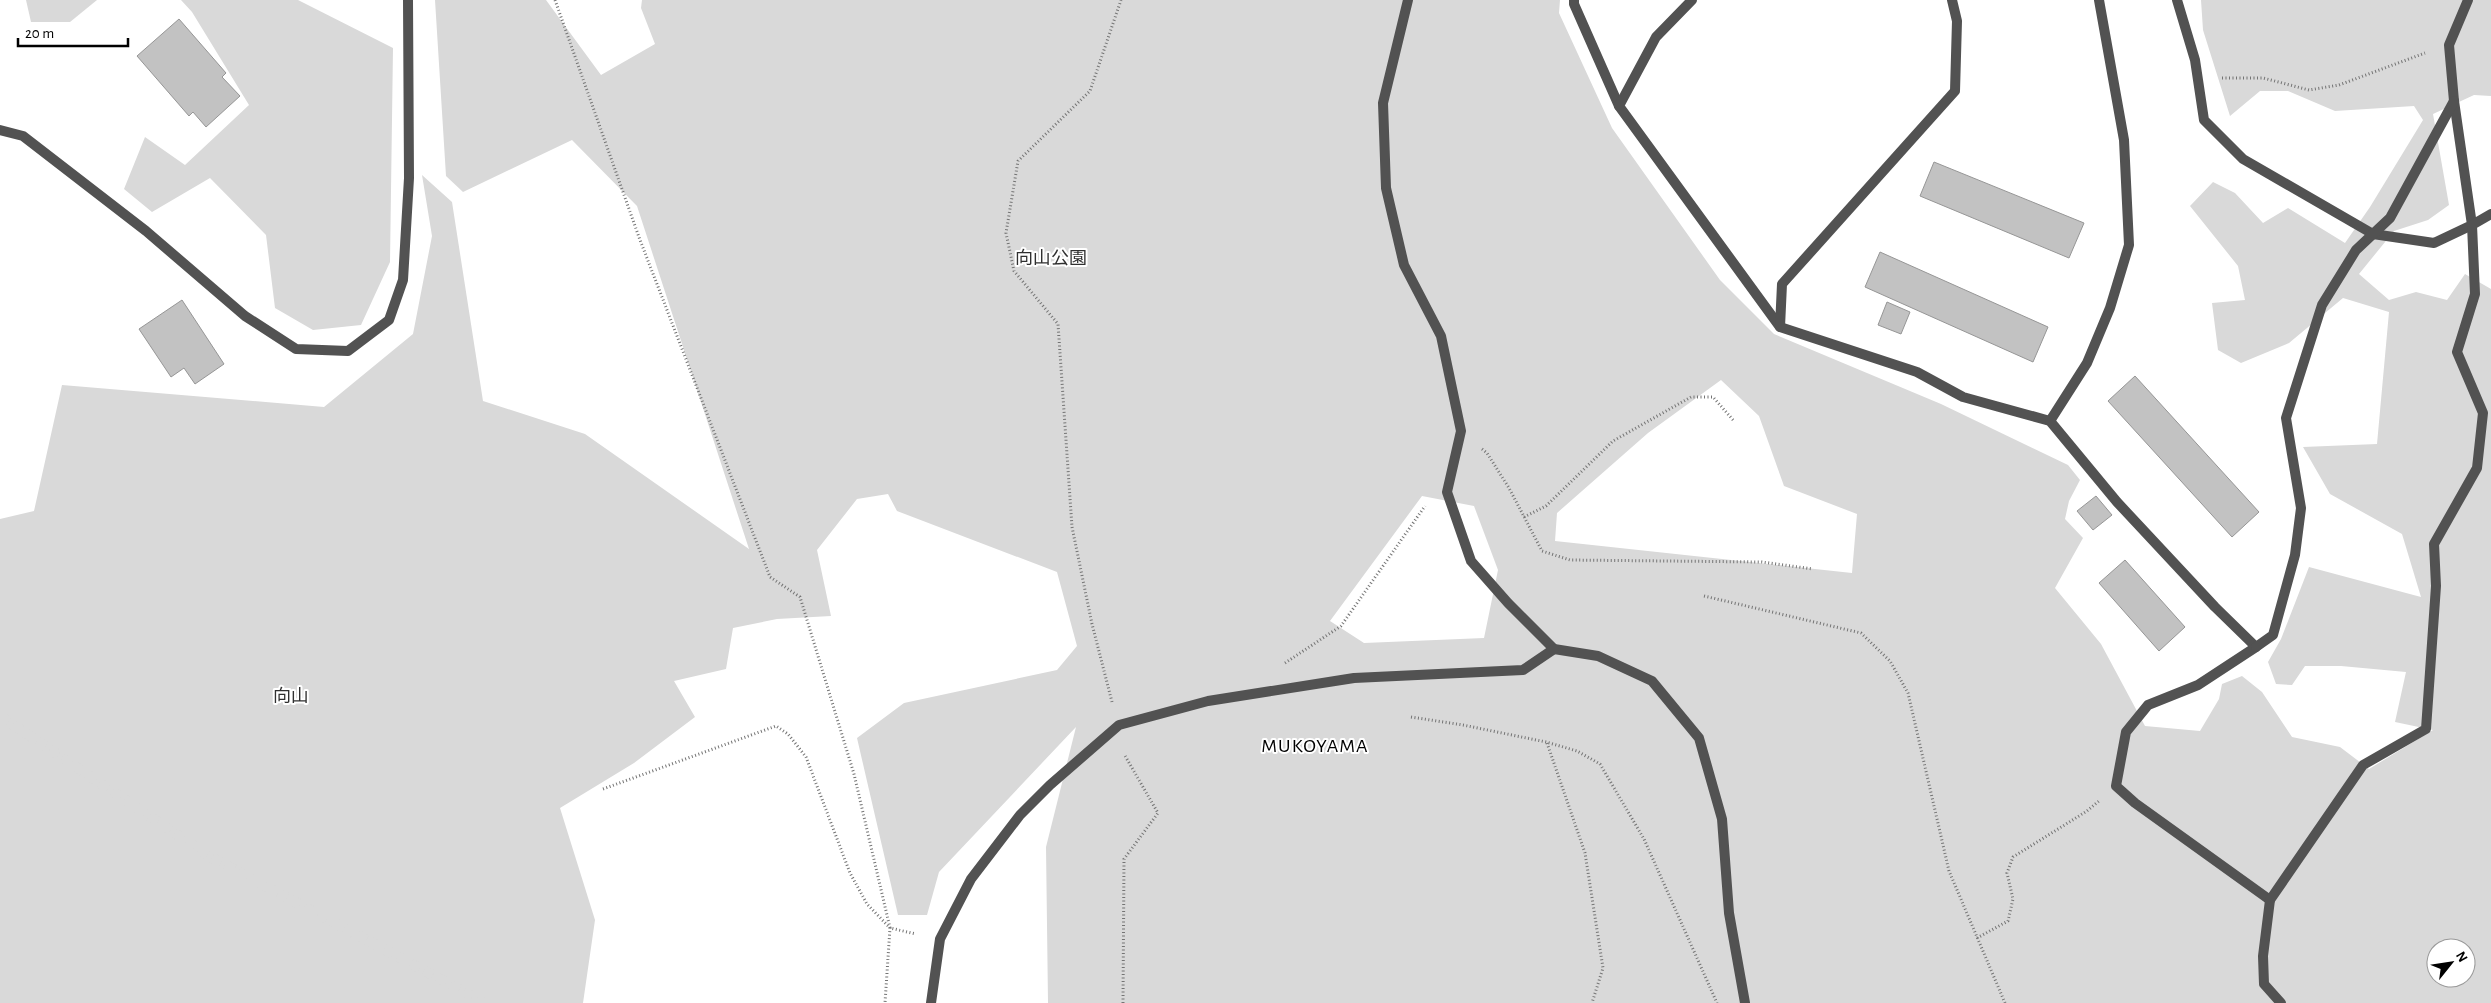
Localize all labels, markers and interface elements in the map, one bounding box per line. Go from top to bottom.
scale bar [18,15,128,47]
text: 20 m [25,26,54,41]
park label: 向山公園 [1015,248,1087,268]
park label: 向山 [273,686,309,706]
district label: MUKOYAMA [1261,736,1369,756]
north arrow [2426,938,2476,988]
text: N [2453,949,2470,965]

